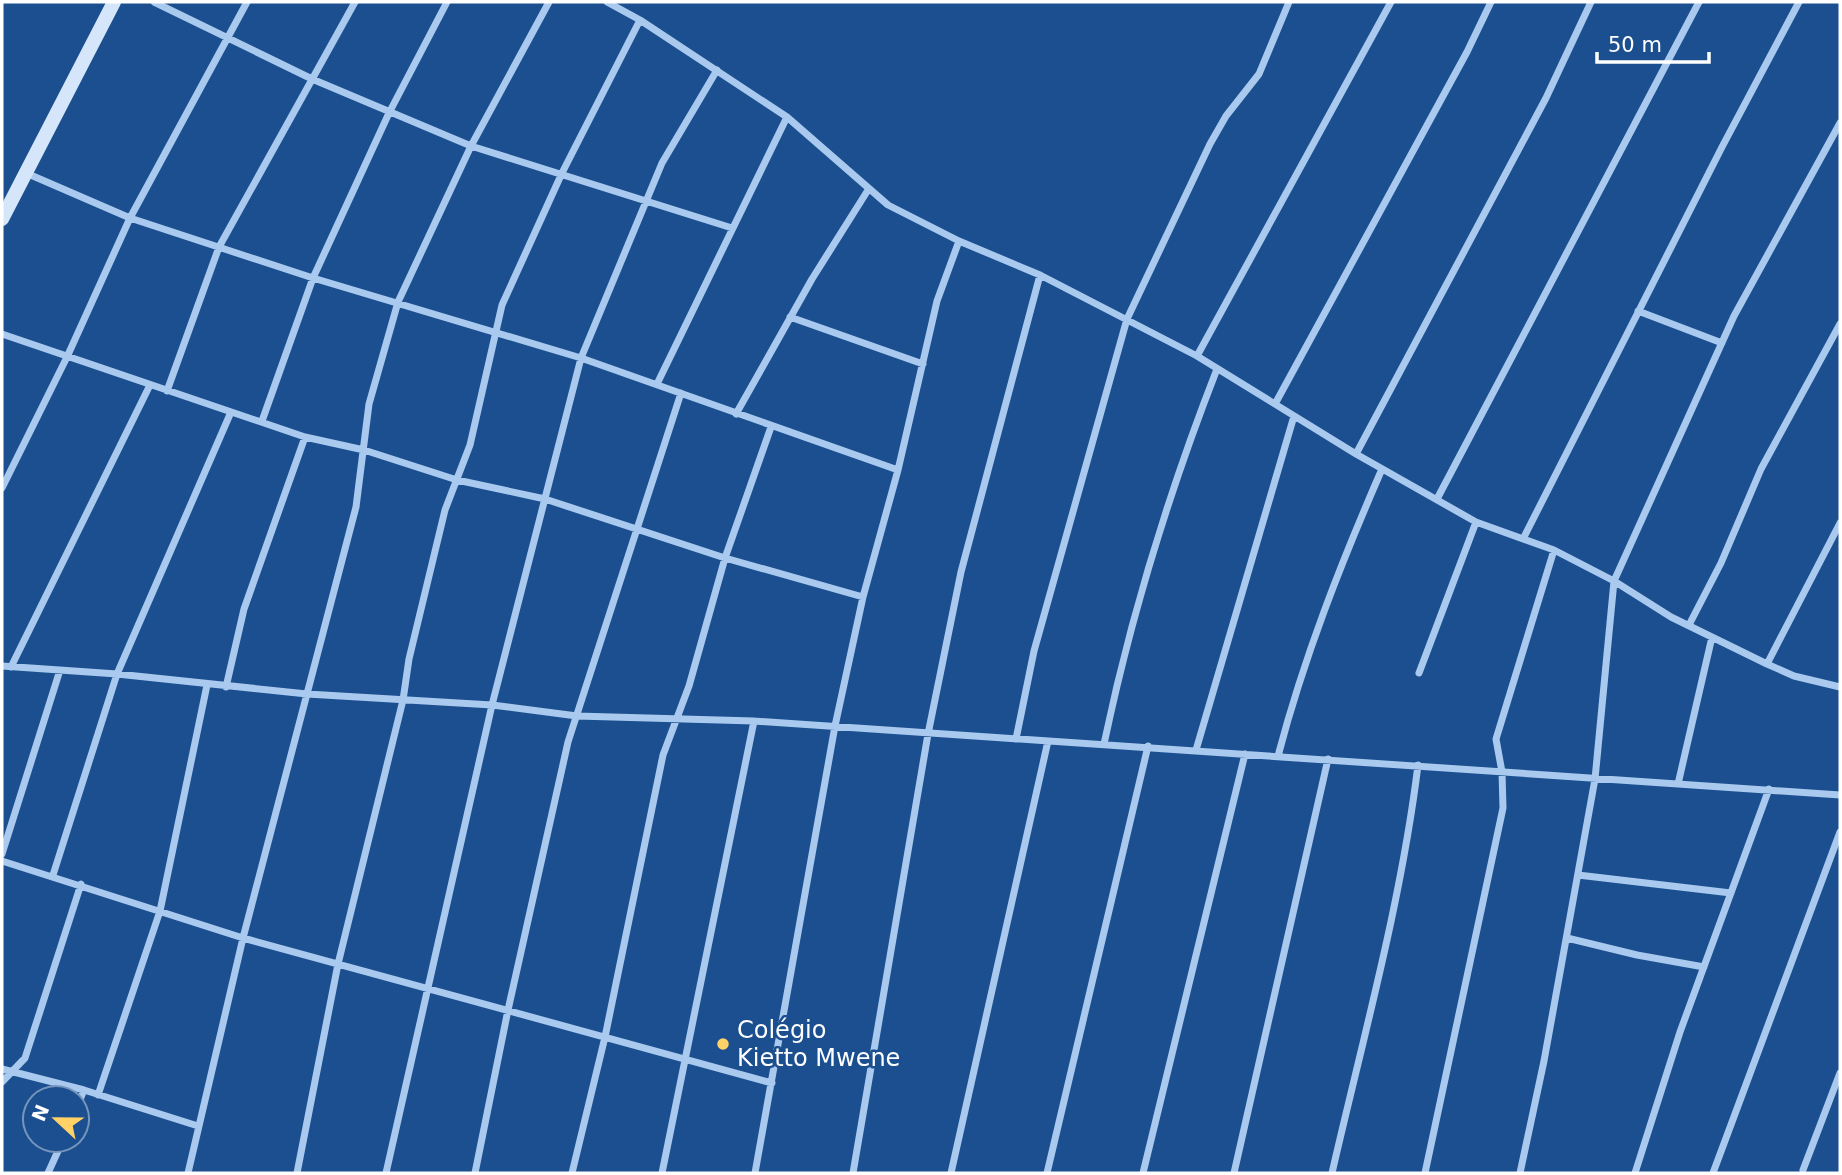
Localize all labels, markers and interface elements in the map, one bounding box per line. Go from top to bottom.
scale bar [1597,21,1709,65]
text: 50 m [1608,33,1662,57]
place label: Colégio Kietto Mwene [737,1016,900,1072]
marker: Colégio Kietto Mwene [715,1036,731,1052]
north arrow [21,1084,91,1154]
text: N [27,1101,53,1124]

